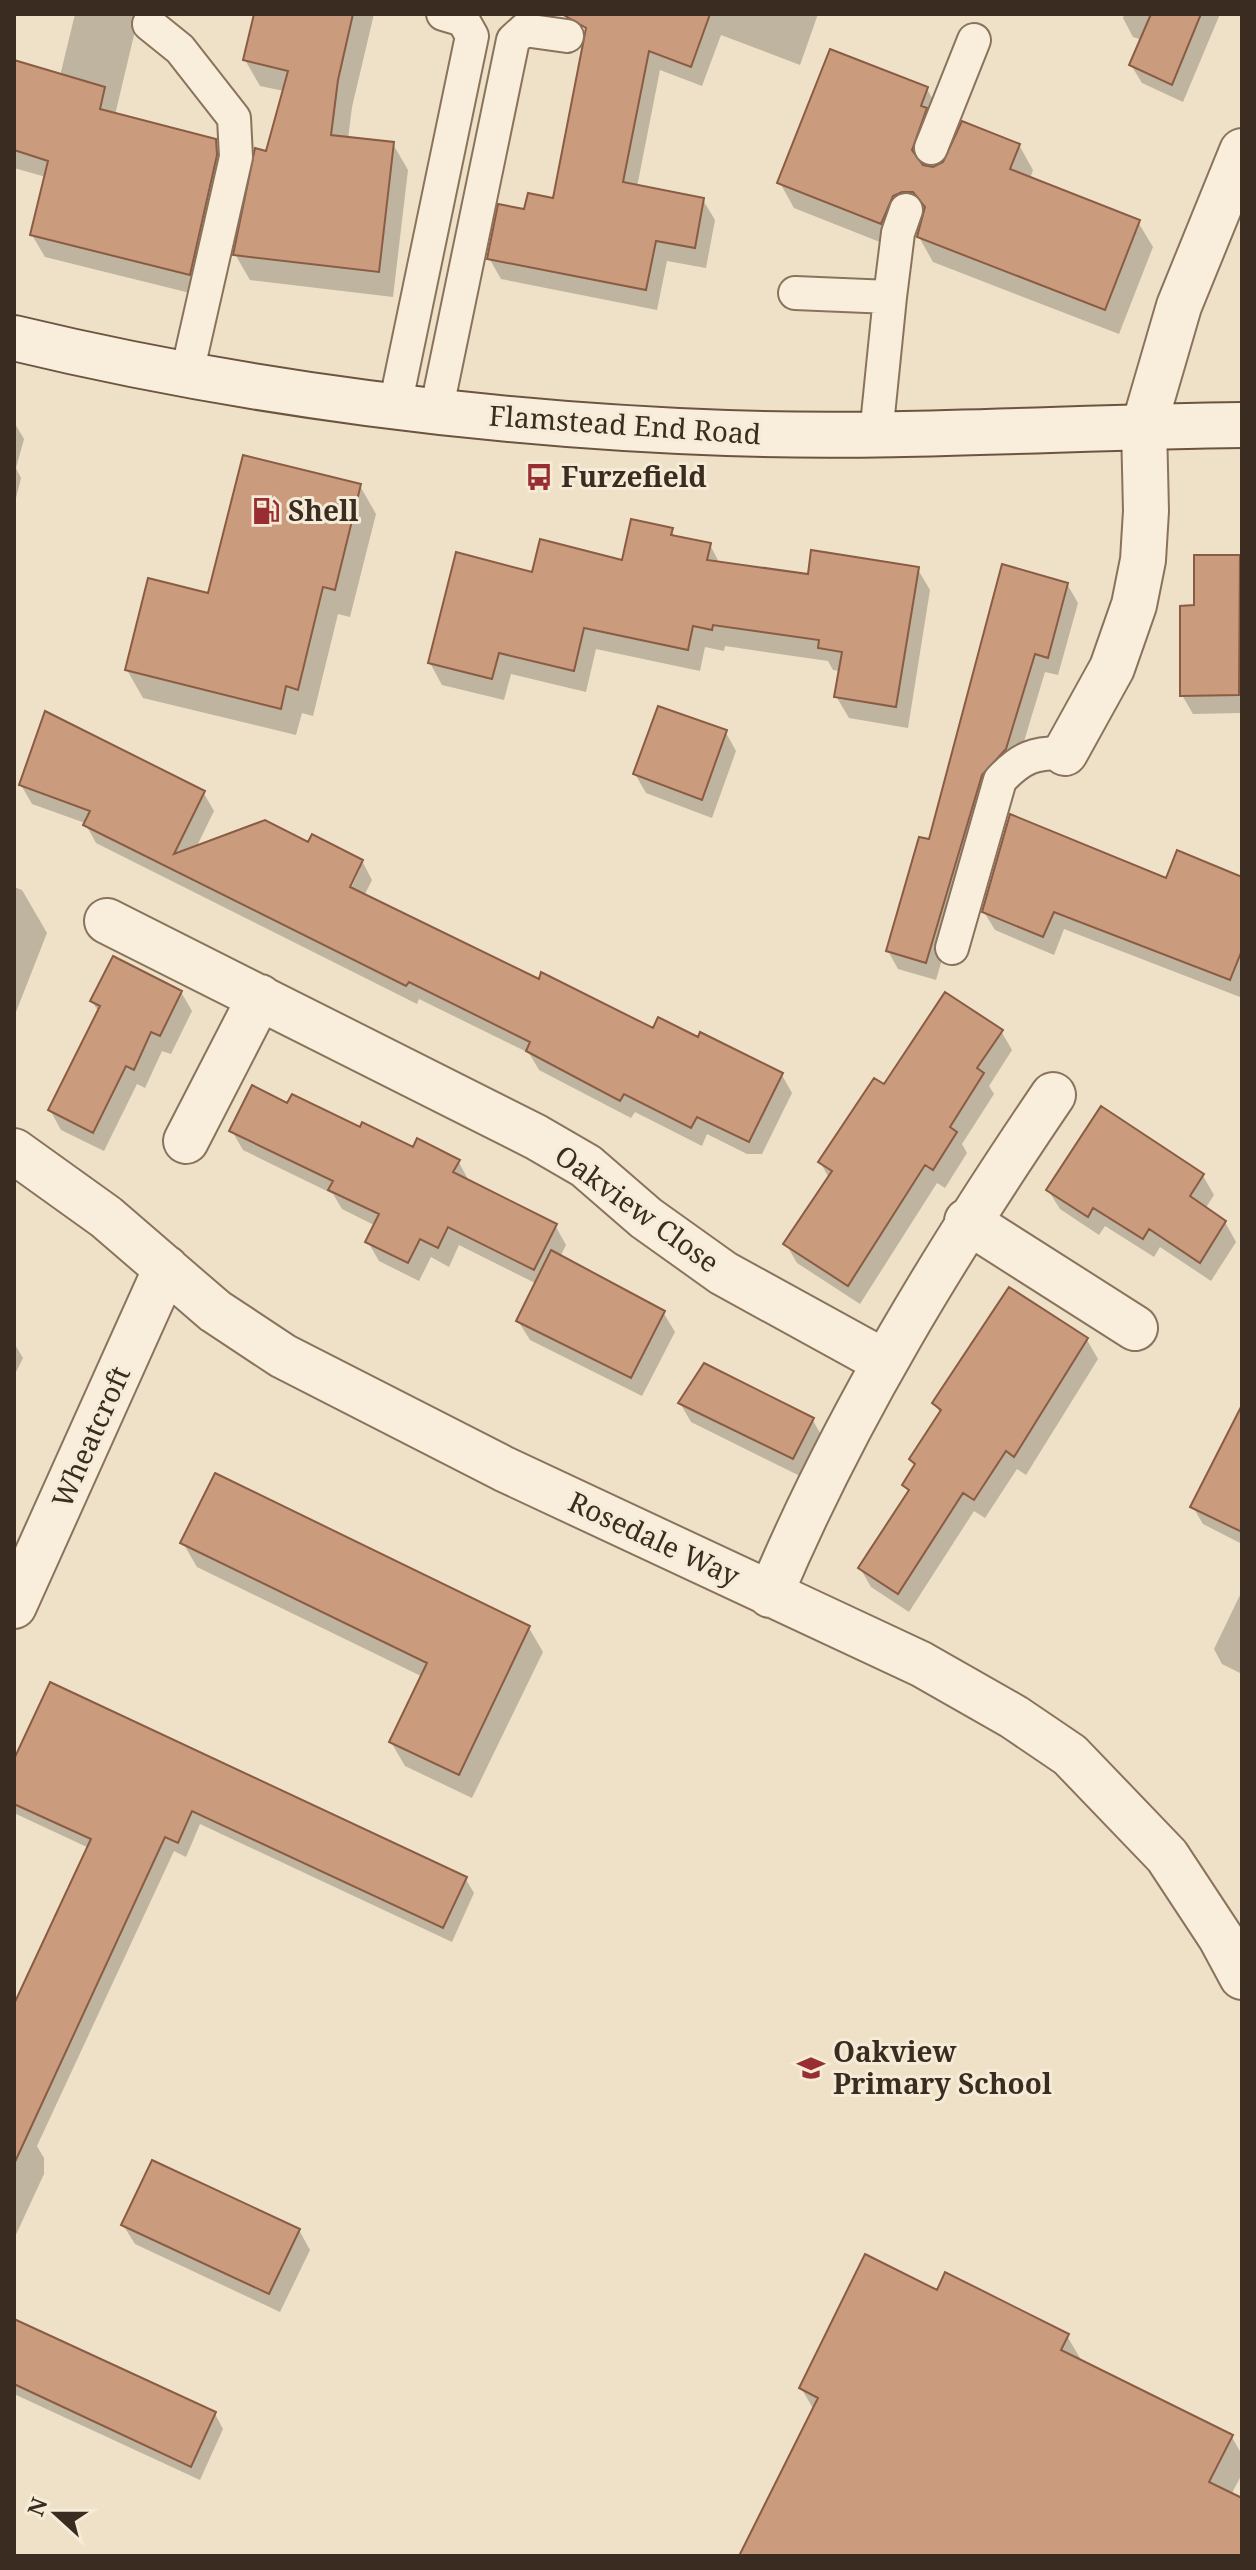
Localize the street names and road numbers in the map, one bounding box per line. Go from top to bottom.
street label: Flamstead End Road [488,396,762,452]
street label: Oakview Close [548,1136,727,1281]
street label: Wheatcroft [42,1360,138,1513]
street label: Rosedale Way [563,1482,746,1594]

